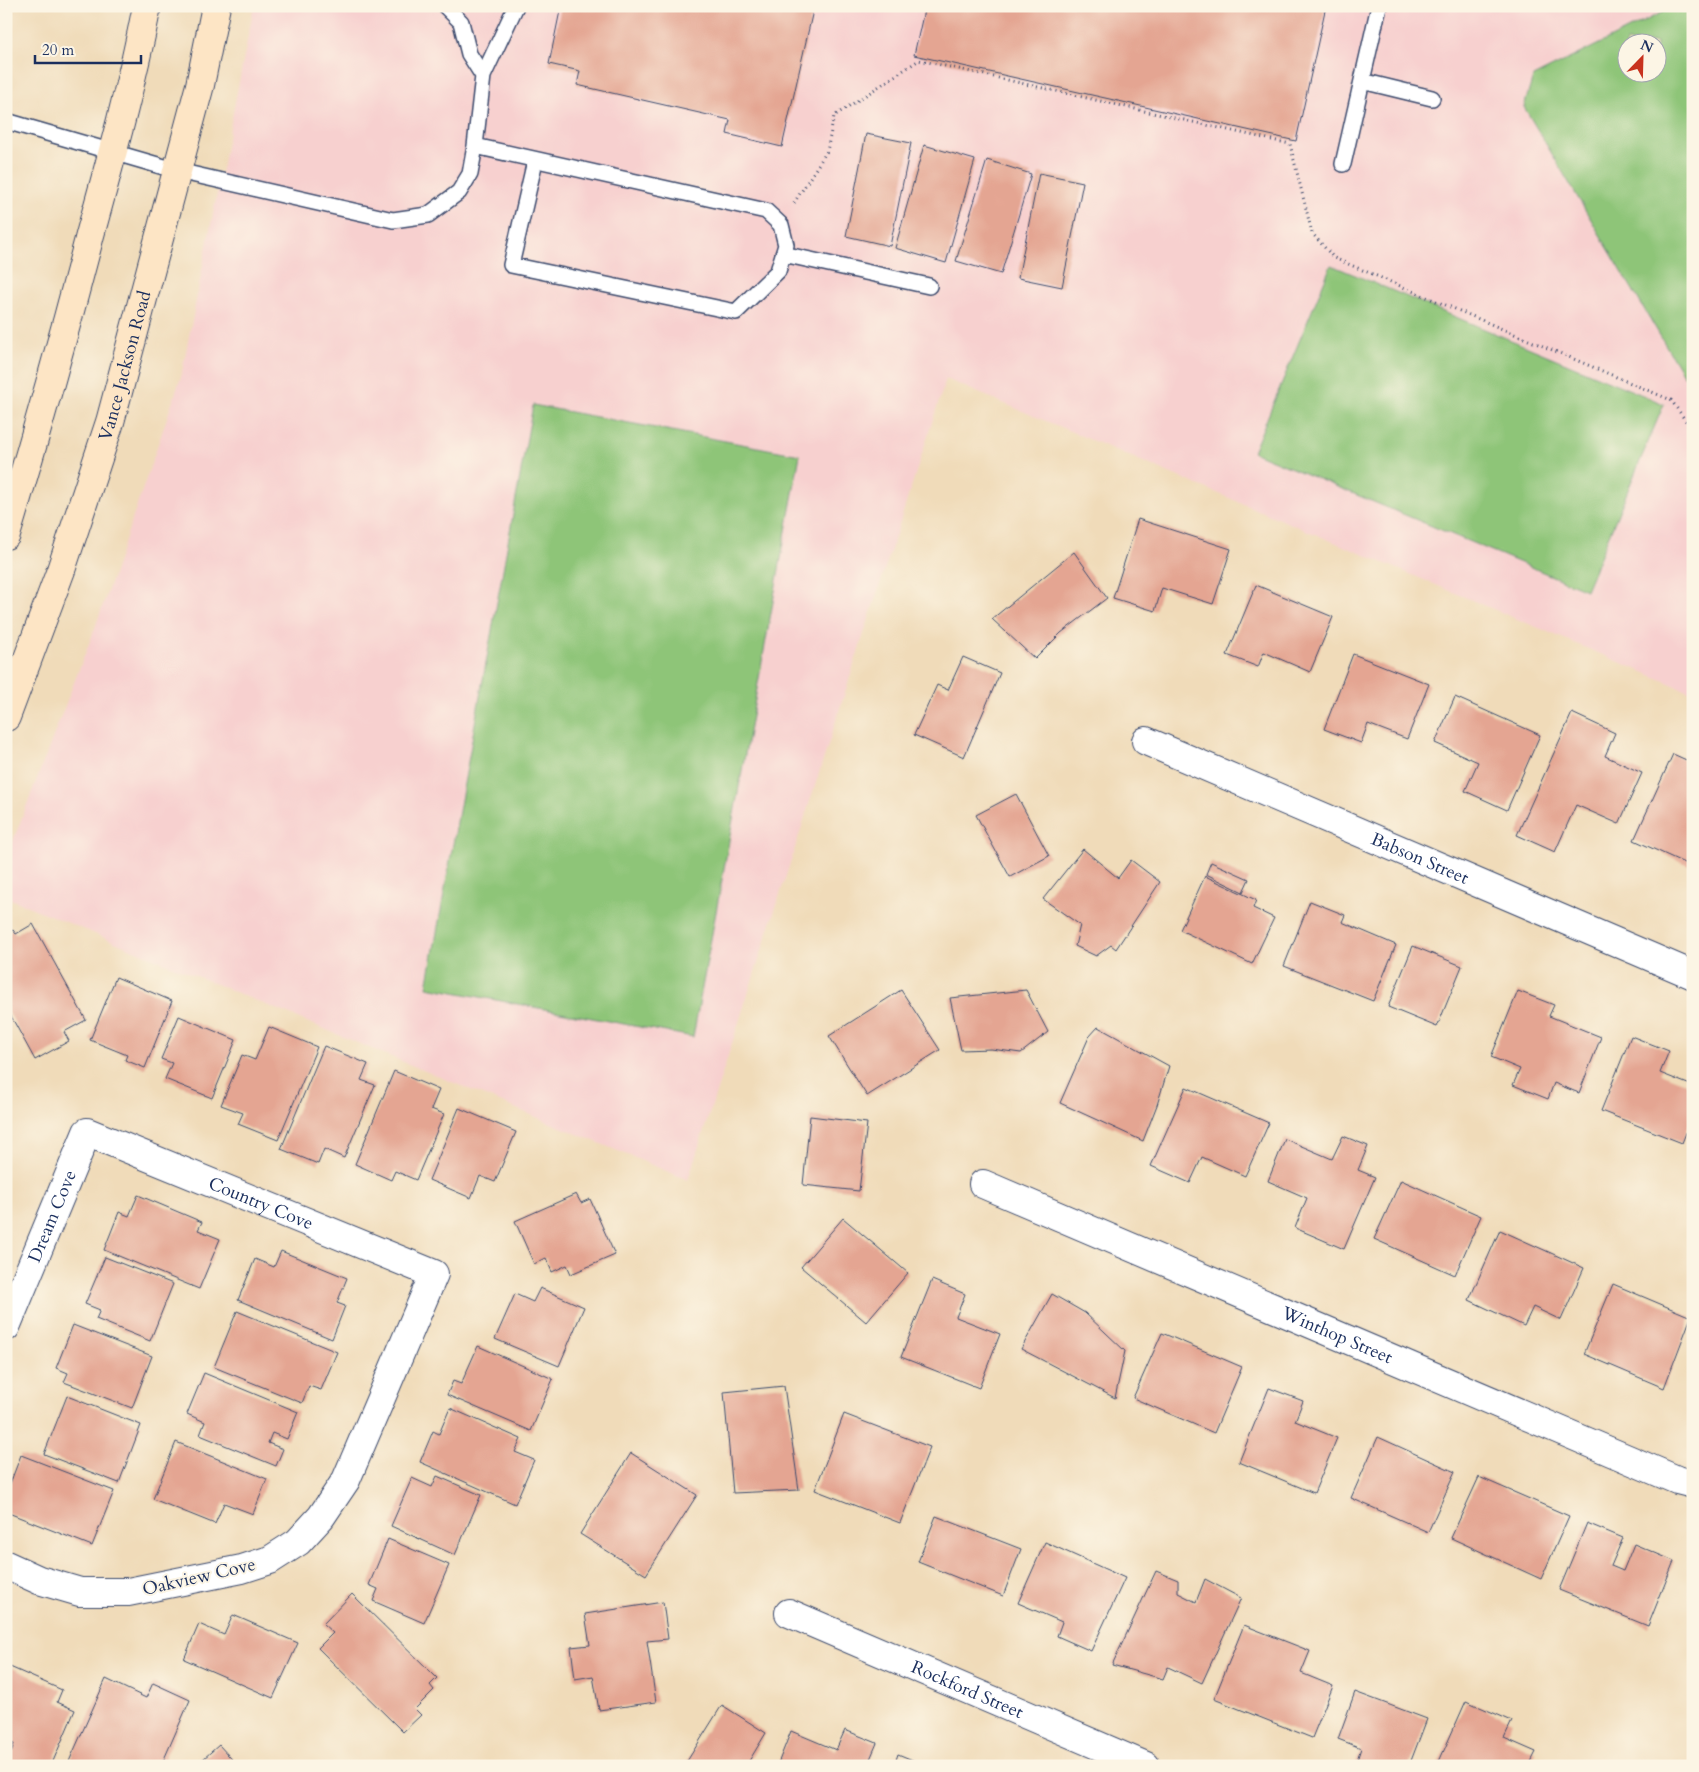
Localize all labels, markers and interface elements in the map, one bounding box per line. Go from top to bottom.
scale bar [35,32,141,64]
north arrow [1616,32,1666,82]
text: N [1638,35,1656,58]
text: 20 m [42,40,74,60]
street label: Vance Jackson Road [92,287,157,444]
street label: Babson Street [1367,826,1473,890]
street label: Dream Cove [22,1166,82,1266]
street label: Country Cove [205,1171,317,1236]
street label: Winthop Street [1277,1300,1397,1370]
street label: Oakview Cove [140,1552,258,1602]
street label: Rockford Street [907,1654,1028,1725]

